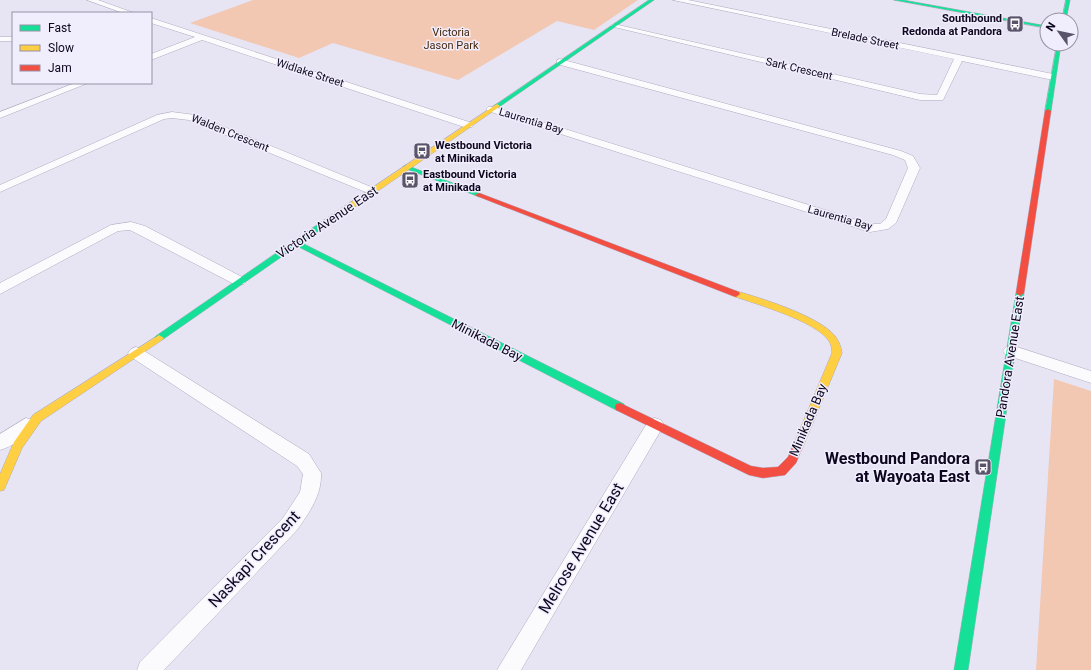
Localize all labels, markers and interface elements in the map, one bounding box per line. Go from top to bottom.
legend [12,12,152,84]
place label: Southbound Redonda at Pandora [902,12,1002,38]
north arrow [1039,12,1079,52]
bus stop icon: Southbound Redonda at Pandora [1005,14,1025,34]
text: N [1043,20,1059,34]
text: Fast [48,21,71,35]
street label: Brelade Street [830,25,900,53]
park label: Victoria Jason Park [424,26,479,52]
text: Slow [48,41,74,55]
street label: Sark Crescent [764,55,834,83]
street label: Widlake Street [275,56,346,90]
text: Jam [48,61,72,75]
street label: Laurentia Bay [497,105,565,137]
street label: Walden Crescent [189,111,271,155]
place label: Westbound Victoria at Minikada [435,139,532,165]
bus stop icon: Westbound Victoria at Minikada [412,141,432,161]
place label: Eastbound Victoria at Minikada [423,168,517,194]
bus stop icon: Eastbound Victoria at Minikada [400,170,420,190]
street label: Victoria Avenue East [274,183,380,261]
street label: Laurentia Bay [806,203,874,234]
street label: Pandora Avenue East [993,295,1027,419]
street label: Minikada Bay [449,316,525,364]
street label: Minikada Bay [786,381,830,459]
place label: Westbound Pandora at Wayoata East [825,449,971,486]
bus stop icon: Westbound Pandora at Wayoata East [973,457,993,477]
street label: Melrose Avenue East [534,479,628,617]
street label: Naskapi Crescent [204,507,304,611]

